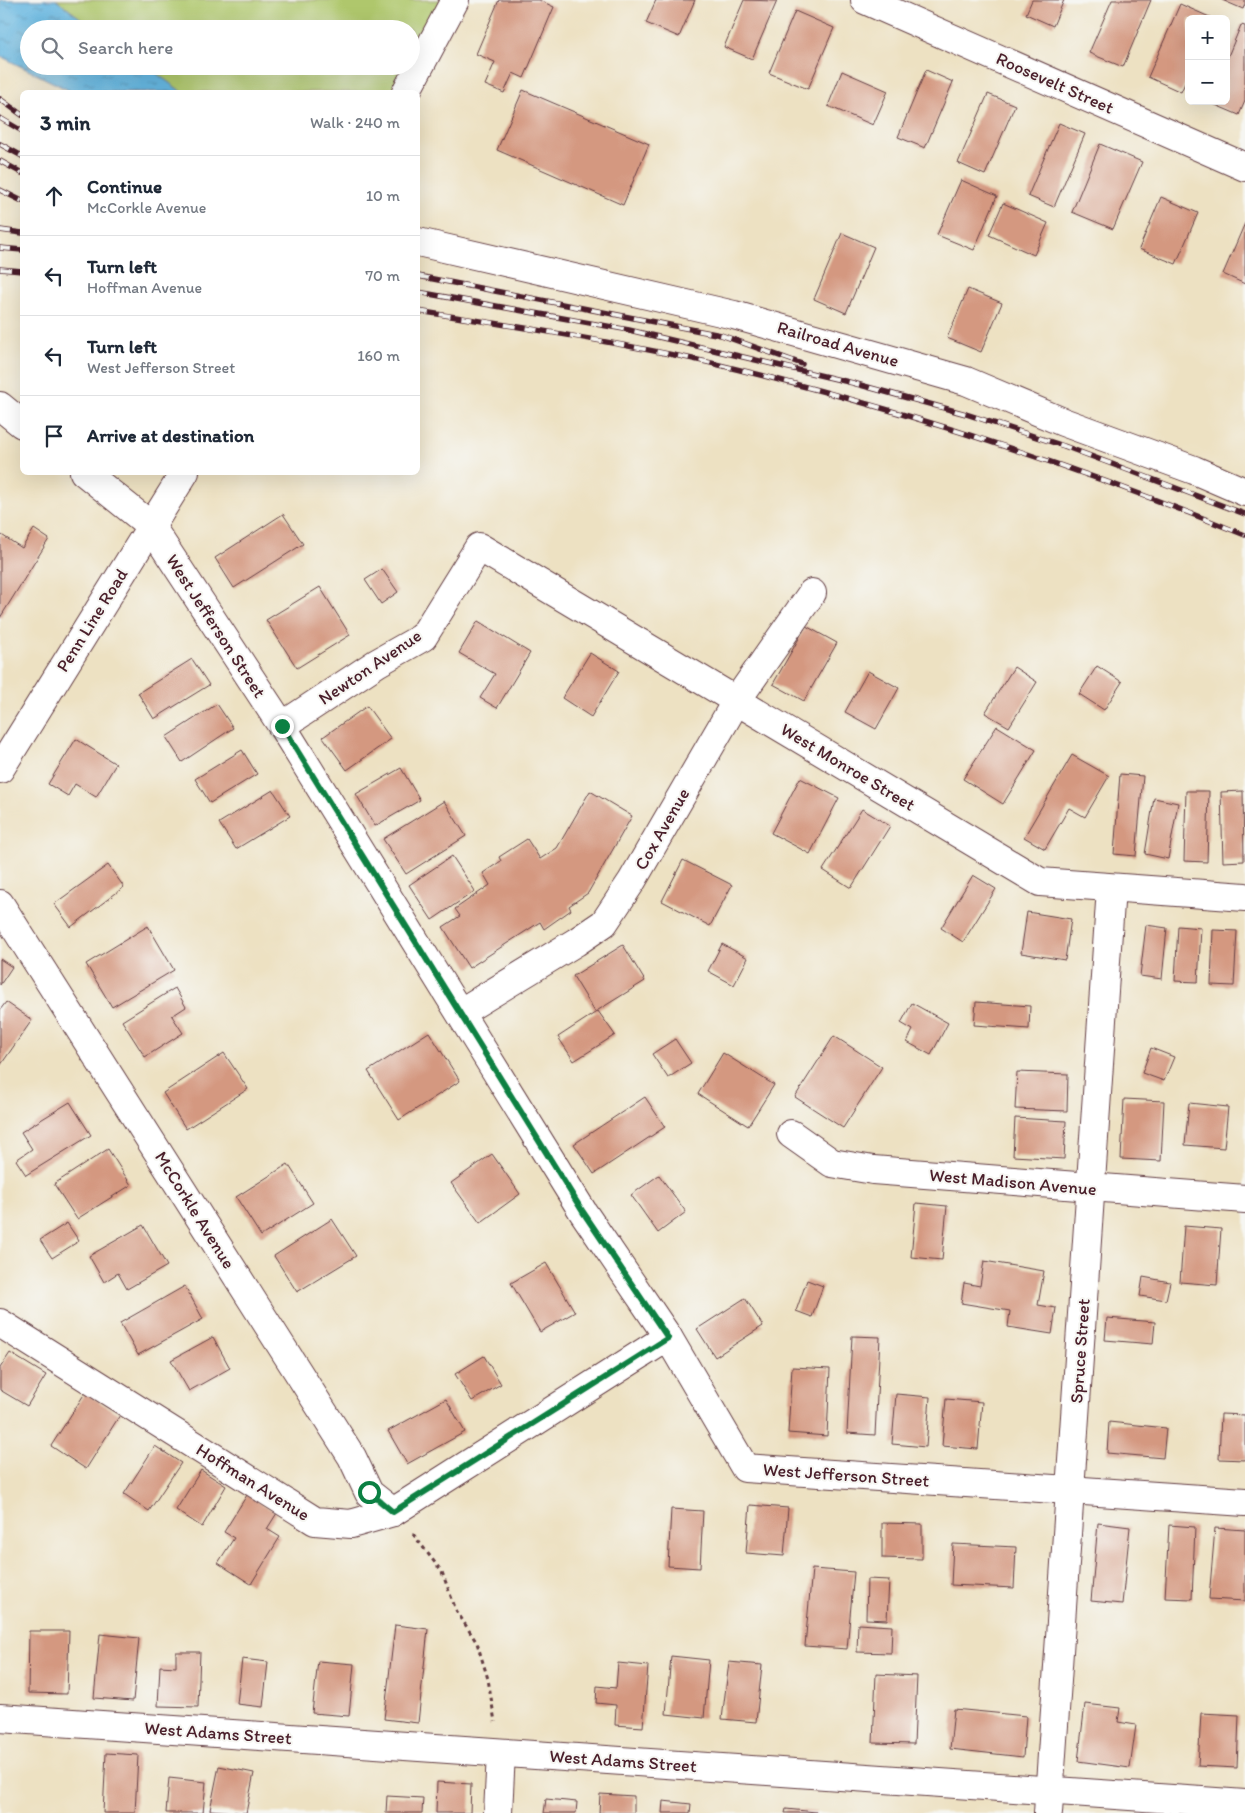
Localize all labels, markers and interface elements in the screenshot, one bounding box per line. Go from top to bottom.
map controls [1185,15,1230,105]
button: + [1185,15,1230,60]
search box [20,20,420,75]
icon: search [38,34,66,62]
text: Search here [78,36,173,59]
street label: Roosevelt Street [993,47,1117,119]
button: − [1185,60,1230,105]
text: 3 min [40,110,90,135]
text: Walk · 240 m [310,113,400,132]
text: Continue [87,175,162,198]
icon: ahead [40,182,68,210]
text: 10 m [366,186,400,205]
text: McCorkle Avenue [87,198,206,217]
text: Turn left [87,255,157,278]
icon: left [40,262,68,290]
text: 70 m [365,266,400,285]
text: Hoffman Avenue [87,278,202,297]
street label: Railroad Avenue [775,316,901,372]
text: Turn left [87,335,157,358]
icon: left [40,342,68,370]
text: 160 m [357,346,400,365]
text: West Jefferson Street [87,358,235,377]
icon: arrive [40,422,68,450]
text: Arrive at destination [87,424,254,447]
street label: West Jefferson Street [161,550,271,702]
street label: Penn Line Road [51,564,133,676]
street label: Newton Avenue [314,624,426,710]
route end [271,715,294,738]
street label: West Monroe Street [777,718,919,816]
street label: Cox Avenue [630,784,694,874]
street label: McCorkle Avenue [150,1147,240,1273]
street label: West Madison Avenue [928,1164,1098,1200]
street label: Spruce Street [1065,1298,1095,1404]
street label: Hoffman Avenue [192,1438,314,1526]
street label: West Jefferson Street [762,1458,930,1492]
route start [358,1481,381,1504]
street label: West Adams Street [144,1717,293,1749]
street label: West Adams Street [549,1745,698,1777]

